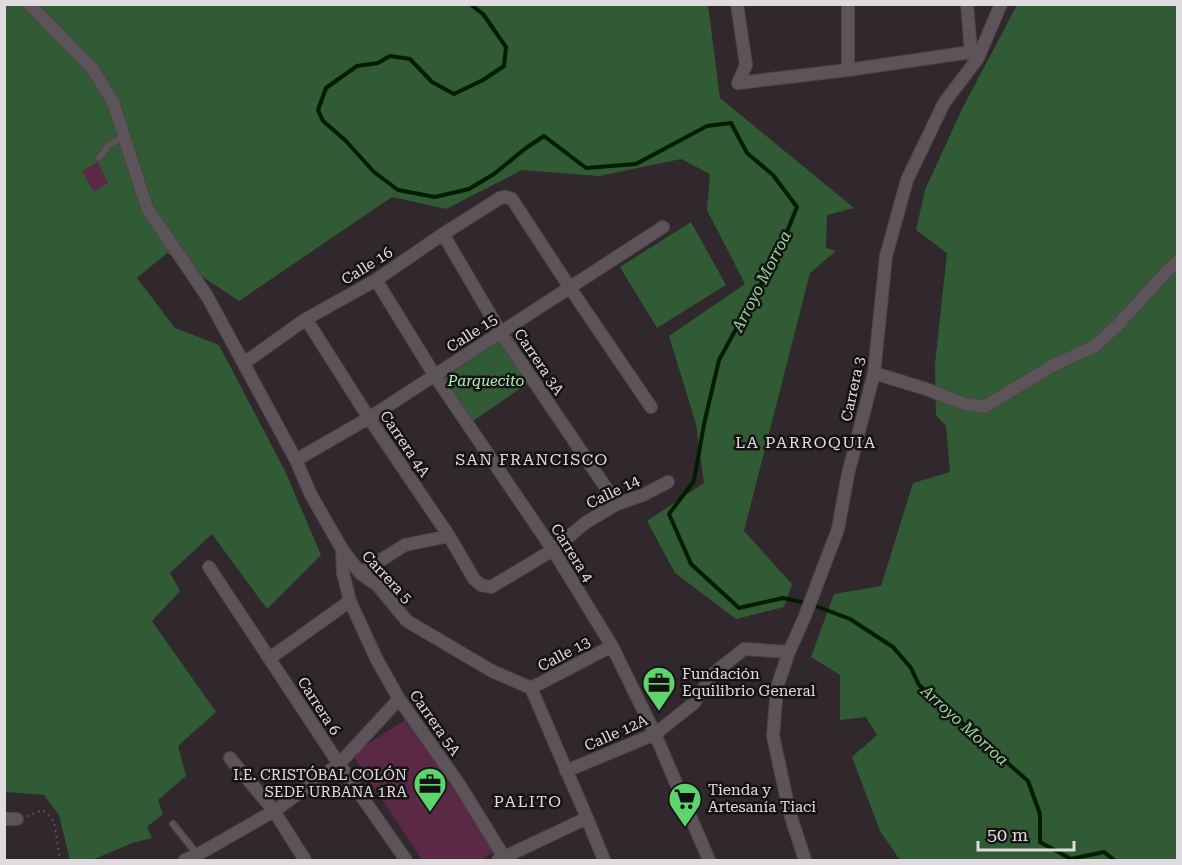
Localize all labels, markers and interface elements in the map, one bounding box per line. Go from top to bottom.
water label: Arroyo Morroa [727,227,795,336]
street label: Calle 16 [338,243,396,289]
street label: Calle 15 [443,310,501,356]
street label: Carrera 3A [510,325,568,399]
street label: Carrera 3 [837,355,869,423]
park label: Parquecito [447,372,524,390]
street label: Carrera 4A [376,407,434,481]
district label: LA PARROQUIA [735,433,877,452]
district label: SAN FRANCISCO [455,450,609,469]
street label: Calle 14 [583,471,643,513]
street label: Carrera 4 [547,520,597,586]
street label: Carrera 5 [358,547,416,607]
street label: Calle 13 [535,633,593,675]
office icon: Fundación Equilibrio General [641,665,677,712]
place label: Fundación Equilibrio General [682,665,816,700]
street label: Carrera 6 [294,674,344,738]
water label: Arroyo Morroa [916,681,1012,770]
street label: Carrera 5A [406,687,464,760]
street label: Calle 12A [582,711,651,755]
place label: I.E. CRISTÓBAL COLÓN SEDE URBANA 1RA [233,765,408,801]
office icon: I.E. CRISTÓBAL COLÓN SEDE URBANA 1RA [412,766,448,813]
supermarket icon: Tienda y Artesanía Tiaci [667,781,703,828]
place label: Tienda y Artesanía Tiaci [708,781,816,816]
district label: PALITO [494,792,562,811]
scale bar [978,814,1074,852]
text: 50 m [987,824,1028,845]

